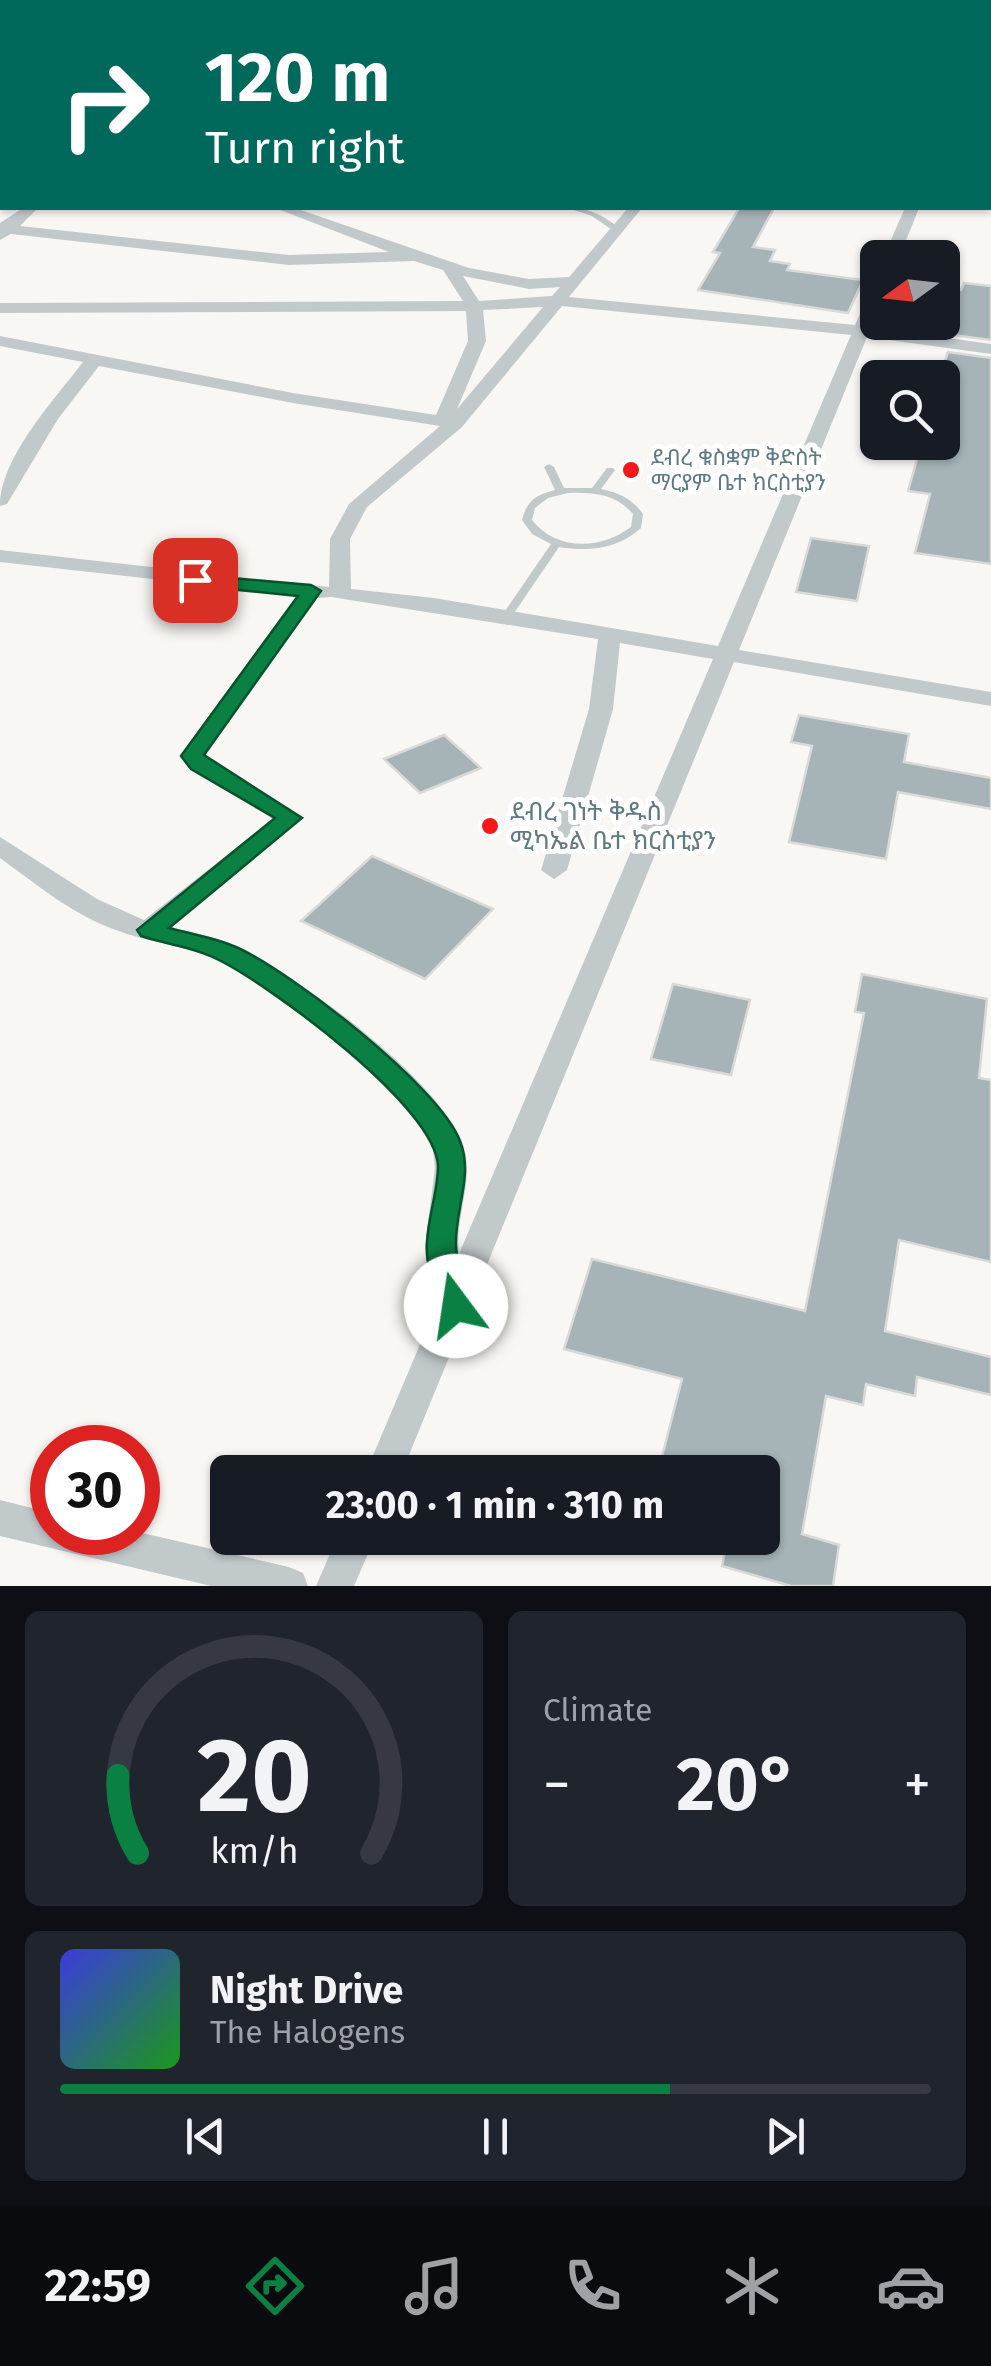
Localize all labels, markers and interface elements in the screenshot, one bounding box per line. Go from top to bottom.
text: 120 m [205,36,390,120]
icon: right [40,40,170,170]
text: Turn right [205,121,404,175]
north arrow [860,240,960,340]
map controls [860,240,960,460]
button: search [860,360,960,460]
place label: ደብረ ቁስቋም ቅድስት ማርያም ቤተ ክርስቲያን [651,444,826,496]
marker: ደብረ ቁስቋም ቅድስት ማርያም ቤተ ክርስቲያን [620,459,642,481]
pin [153,538,238,623]
icon: arrive [168,553,223,608]
place label: ደብረ ገነት ቅዱስ ሚካኤል ቤተ ክርስቲያን [510,797,716,856]
marker: ደብረ ገነት ቅዱስ ሚካኤል ቤተ ክርስቲያን [479,815,501,837]
position arrow [404,1254,508,1358]
speed limit sign: 30 [30,1425,160,1555]
text: 23:00 · 1 min · 310 m [326,1482,664,1528]
text: Climate [543,1691,652,1729]
text: 20 [197,1714,311,1839]
text: 20° [676,1740,798,1830]
text: − [543,1752,571,1818]
text: + [904,1752,931,1818]
text: km/h [210,1830,298,1872]
text: Night Drive [210,1967,403,2013]
text: The Halogens [210,2013,405,2051]
icon: previous [178,2109,233,2164]
icon: pause [468,2109,523,2164]
icon: next [758,2109,813,2164]
icon: directions [240,2251,310,2321]
icon: music [399,2251,469,2321]
icon: phone [558,2251,628,2321]
icon: climate [717,2251,787,2321]
icon: car [876,2251,946,2321]
text: 22:59 [45,2259,151,2313]

